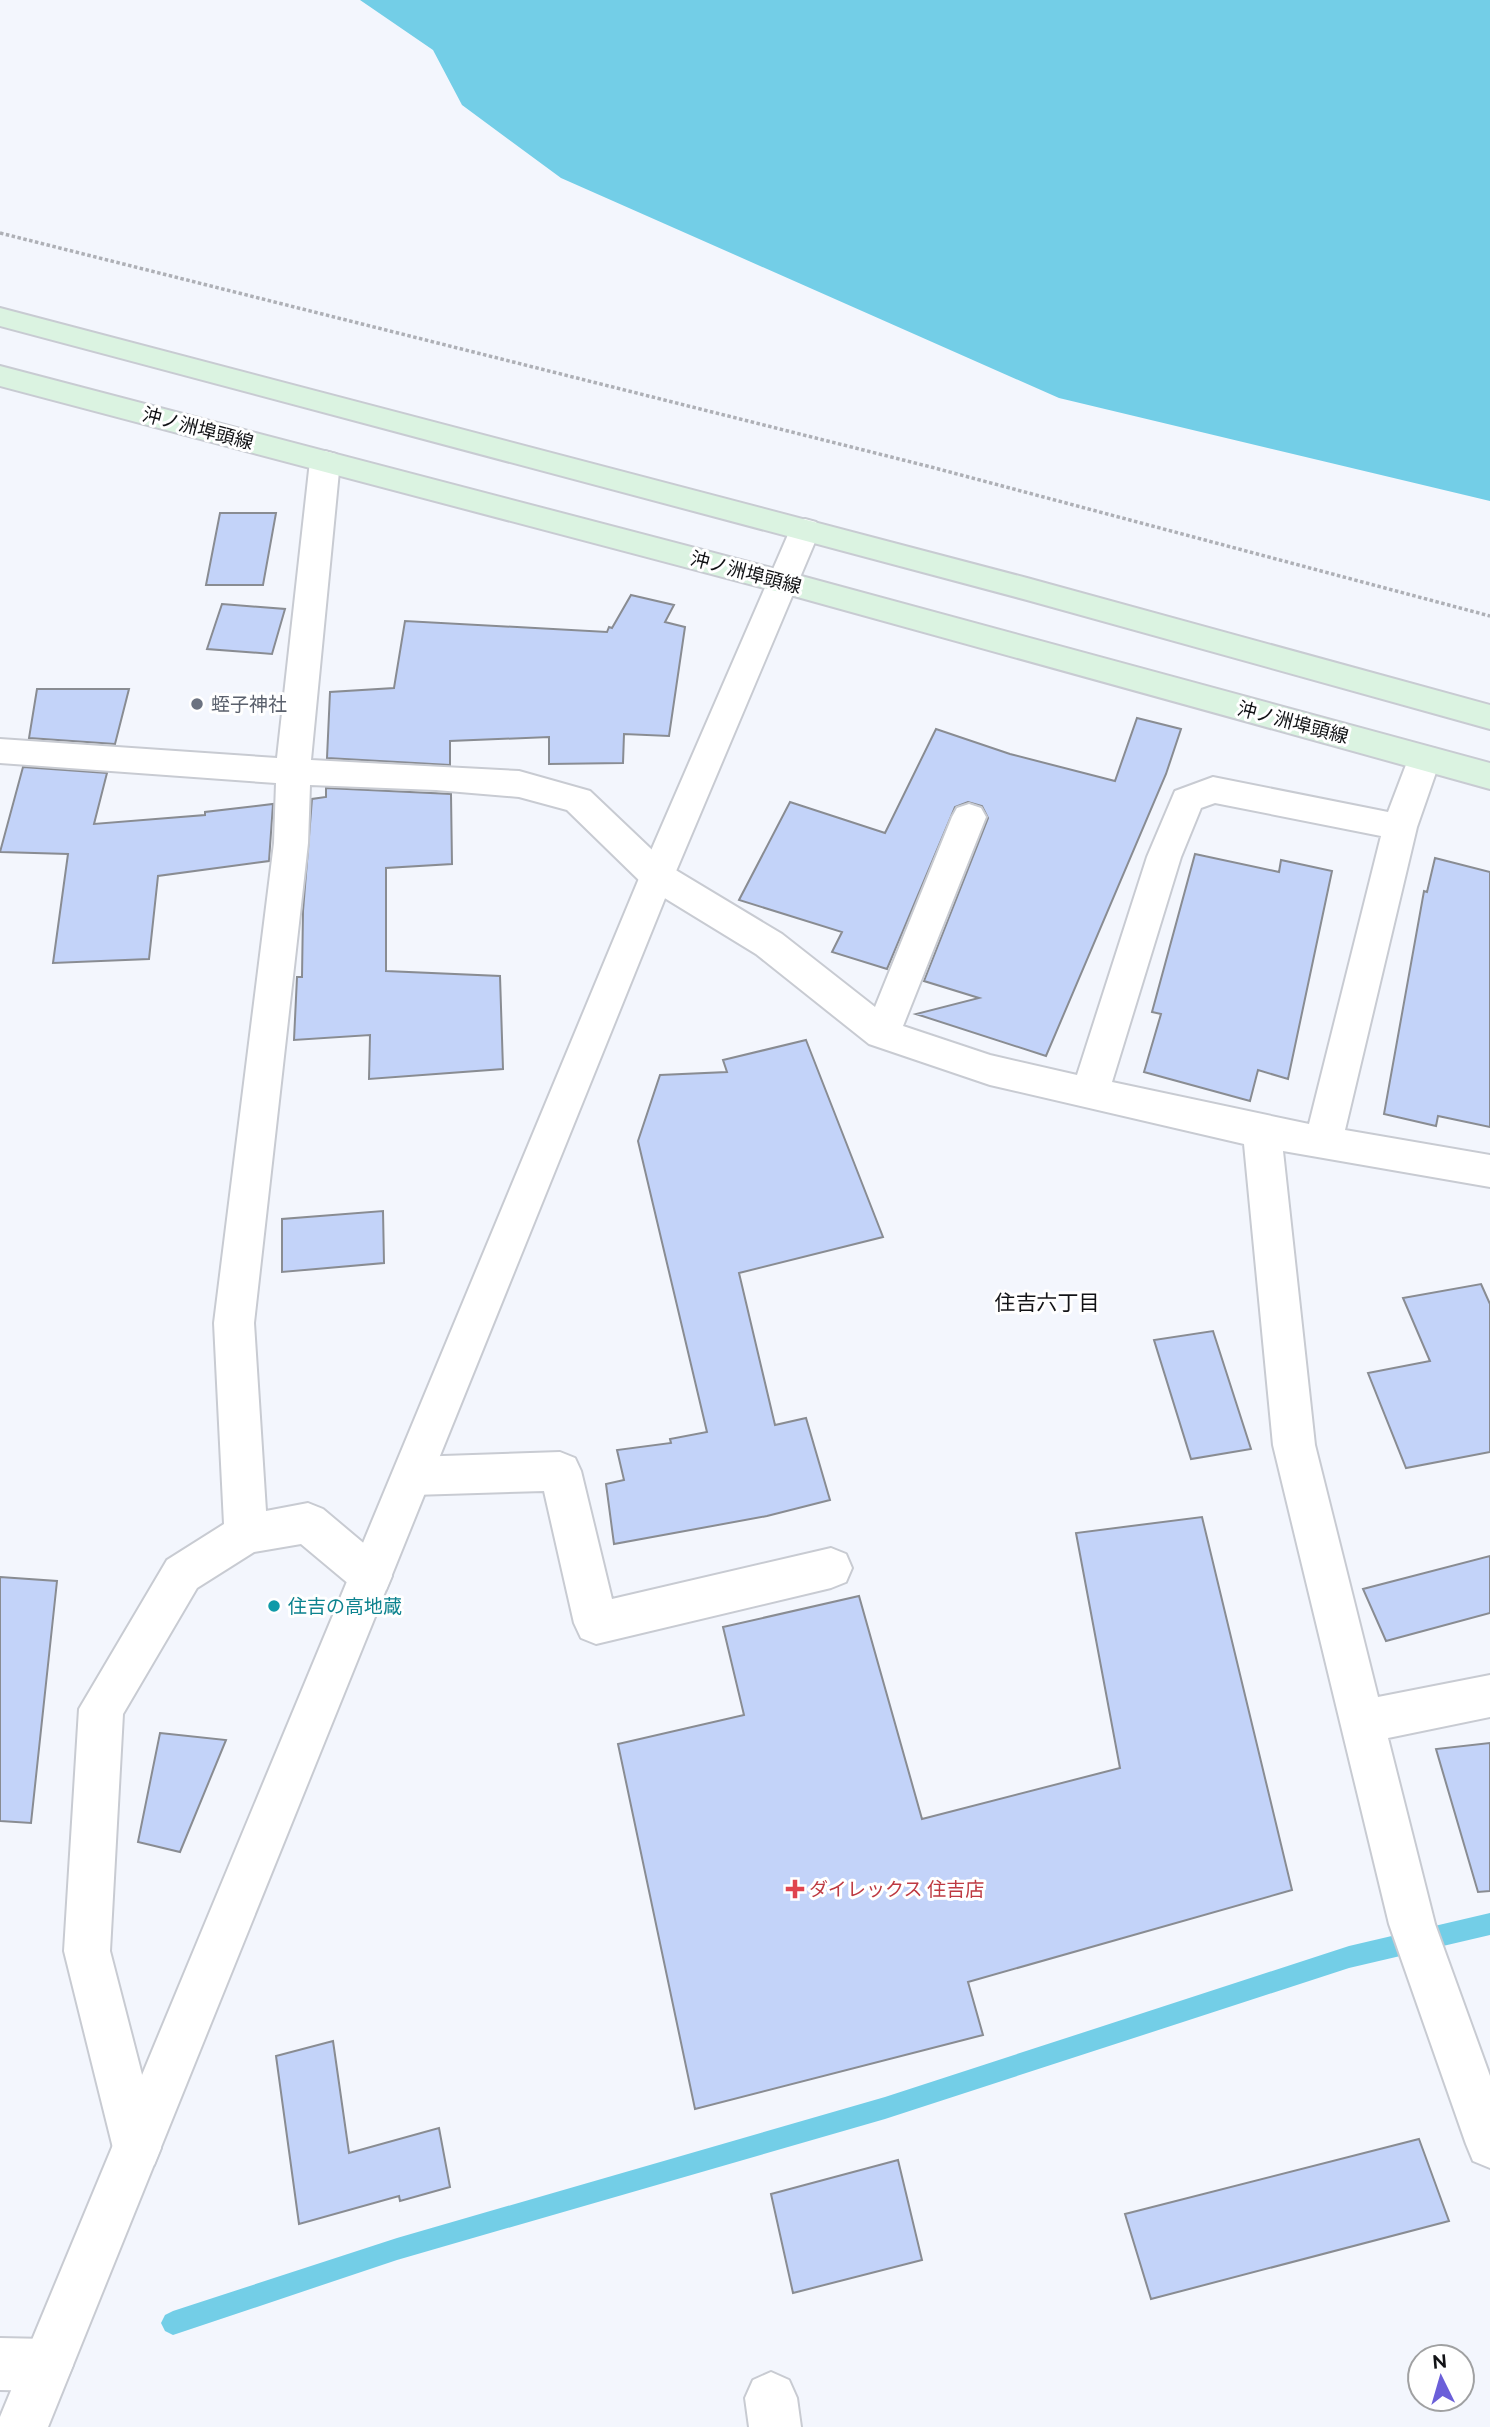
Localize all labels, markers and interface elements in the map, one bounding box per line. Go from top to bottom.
street label: 沖ノ洲埠頭線 [140,403,256,453]
street label: 沖ノ洲埠頭線 [688,547,804,597]
place label: 蛭子神社 [211,693,287,715]
marker: 蛭子神社 [189,696,205,712]
street label: 沖ノ洲埠頭線 [1235,697,1351,747]
district label: 住吉六丁目 [995,1290,1100,1315]
place label: 住吉の高地蔵 [288,1595,402,1617]
marker: 住吉の高地蔵 [266,1598,282,1614]
place label: ダイレックス 住吉店 [809,1878,984,1900]
marker: ダイレックス 住吉店 [787,1881,803,1897]
north arrow [1406,2343,1476,2413]
text: N [1431,2349,1448,2373]

